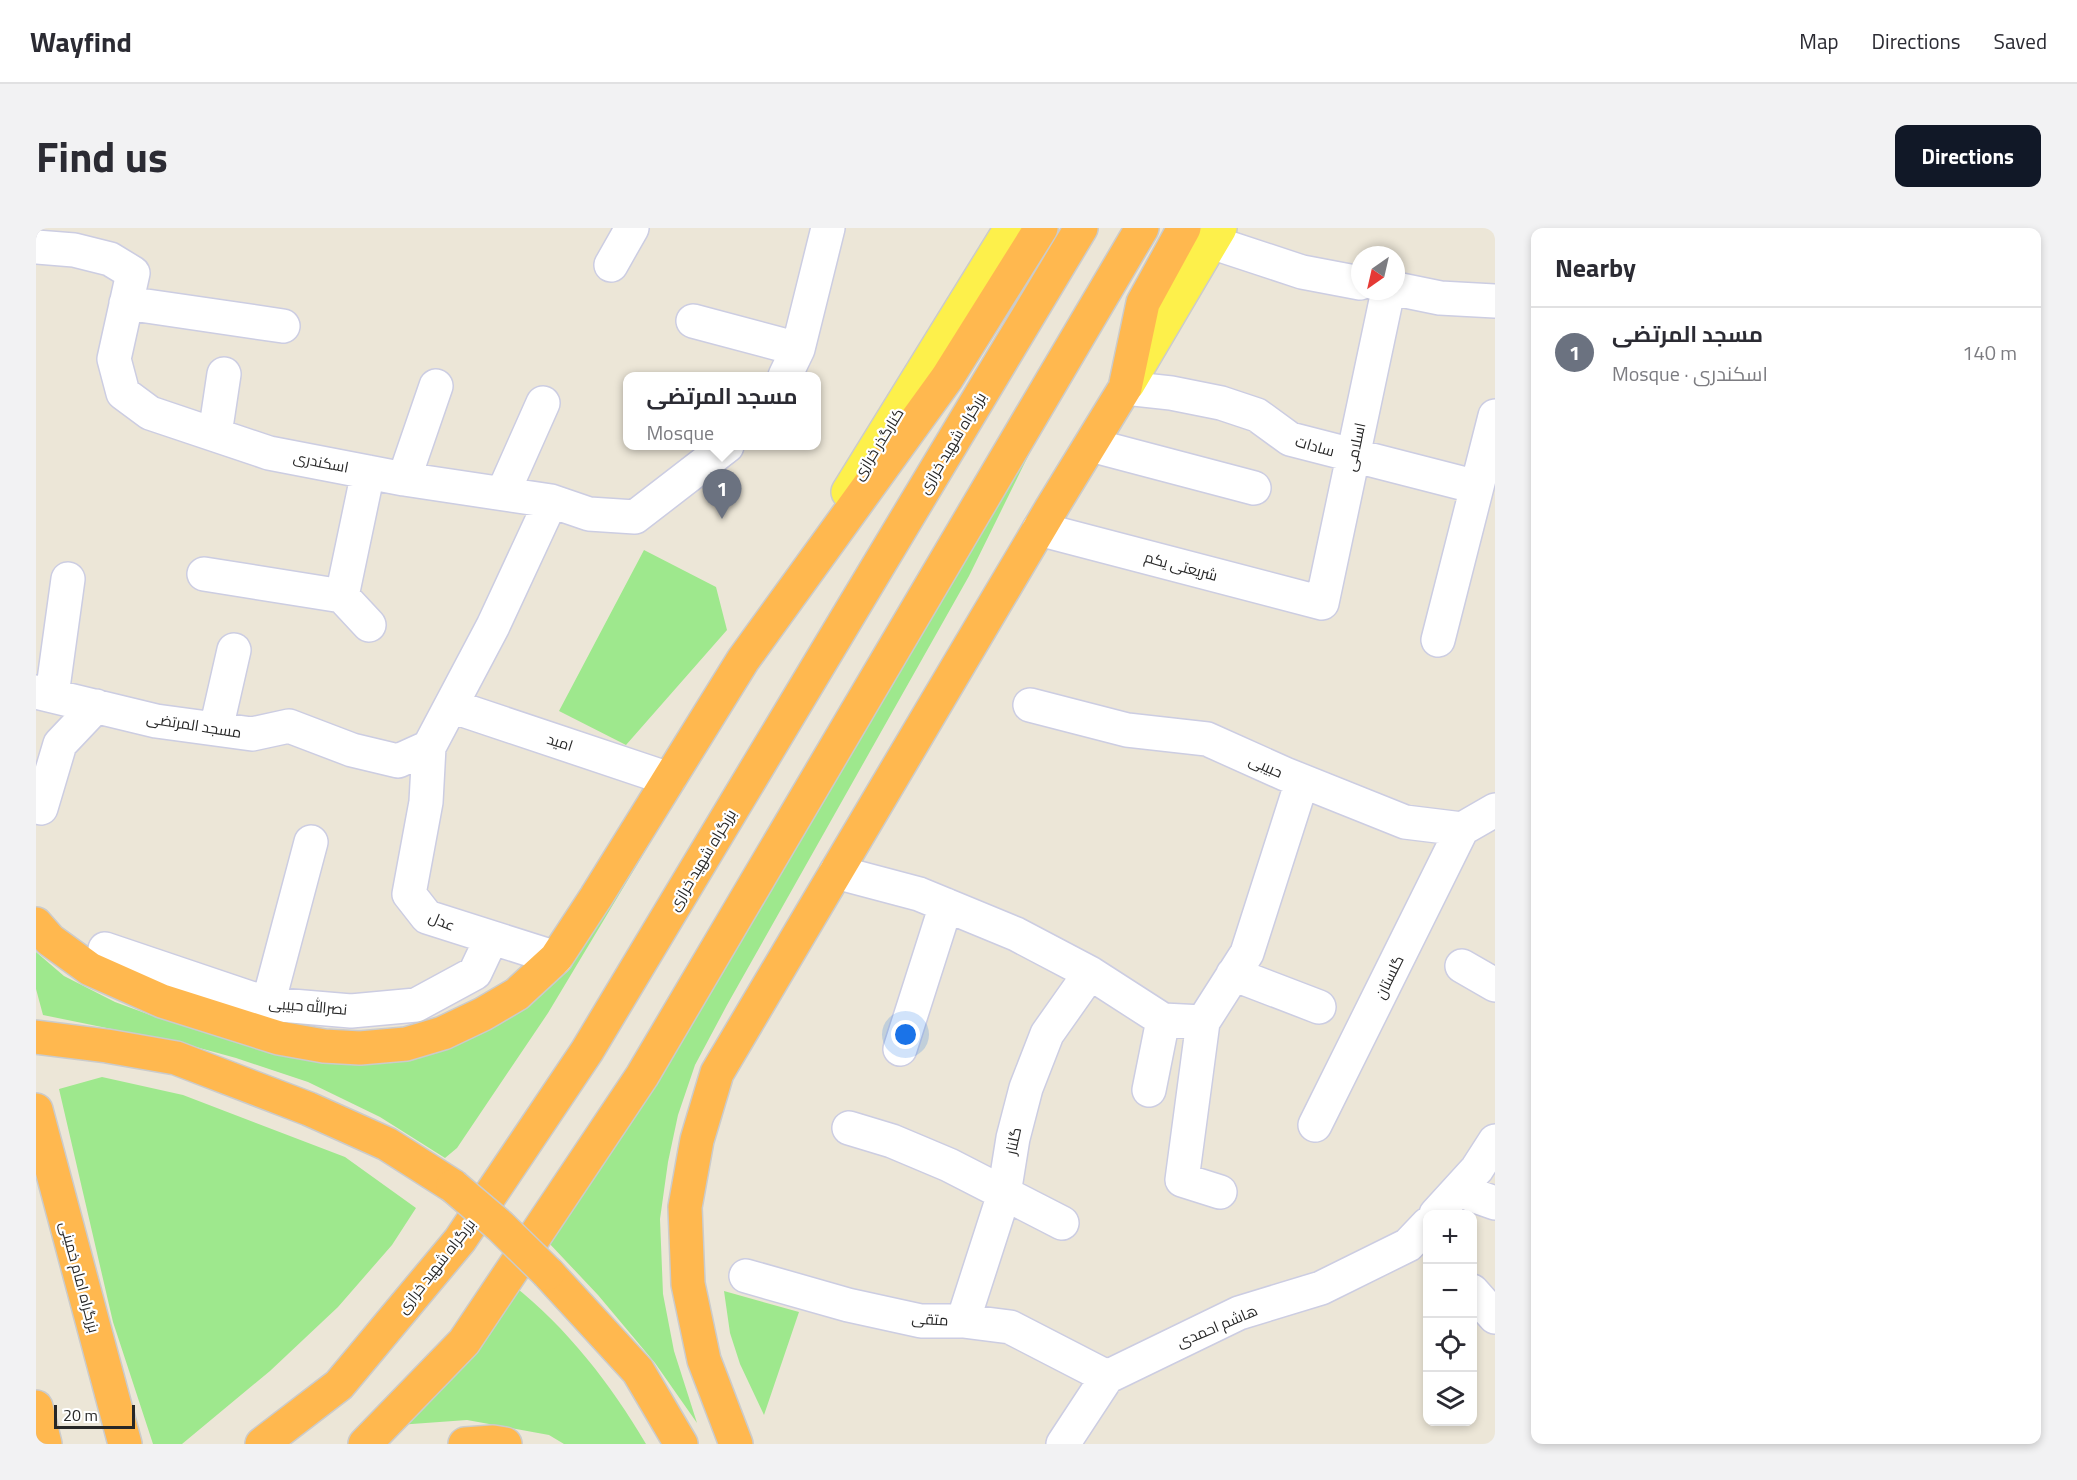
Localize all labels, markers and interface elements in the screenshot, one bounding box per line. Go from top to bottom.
text: Wayfind [30,20,132,63]
text: Map [1799,25,1839,57]
text: Directions [1872,25,1961,57]
text: Saved [1994,25,2047,57]
text: Find us [36,124,168,188]
button: Directions [1895,125,2041,187]
north arrow [1351,246,1405,300]
text: Nearby [1555,248,1636,287]
text: مسجد المرتضی [1612,317,1763,351]
text: 1 [1569,337,1580,368]
text: 140 m [1962,337,2017,368]
text: Mosque · اسکندری [1612,358,1768,389]
popup [623,372,821,450]
text: مسجد المرتضی [646,379,798,413]
street label: بزرگراه شهید خرازی [912,388,992,498]
street label: کنارگذر خرازی [847,403,909,485]
text: Mosque [646,417,714,448]
street label: اسلامی [1339,420,1371,474]
street label: سادات [1293,429,1337,463]
street label: اسکندری [291,445,351,479]
pin: 1 [702,470,742,519]
street label: شریعتی یکم [1142,545,1220,587]
street label: مسجد المرتضی [145,706,243,744]
street label: امید [544,727,576,757]
street label: حبیبی [1245,748,1287,784]
street label: بزرگراه شهید خرازی [662,805,742,915]
street label: عدل [425,905,459,937]
street label: گلستان [1368,951,1410,1003]
street label: نصرالله حبیبی [268,991,348,1021]
your location [891,1020,920,1049]
street label: گلنار [999,1125,1027,1158]
map controls [1423,1210,1477,1426]
button: + [1423,1210,1477,1264]
street label: بزرگراه شهید خرازی [391,1213,481,1319]
street label: بزرگراه امام خمینی [54,1219,106,1335]
button: − [1423,1264,1477,1318]
street label: هاشم احمدی [1173,1299,1261,1353]
street label: متقی [911,1306,949,1332]
button: locate [1423,1318,1477,1372]
button: layers [1423,1372,1477,1426]
scale bar [54,1402,135,1430]
text: 20 m [63,1403,98,1427]

